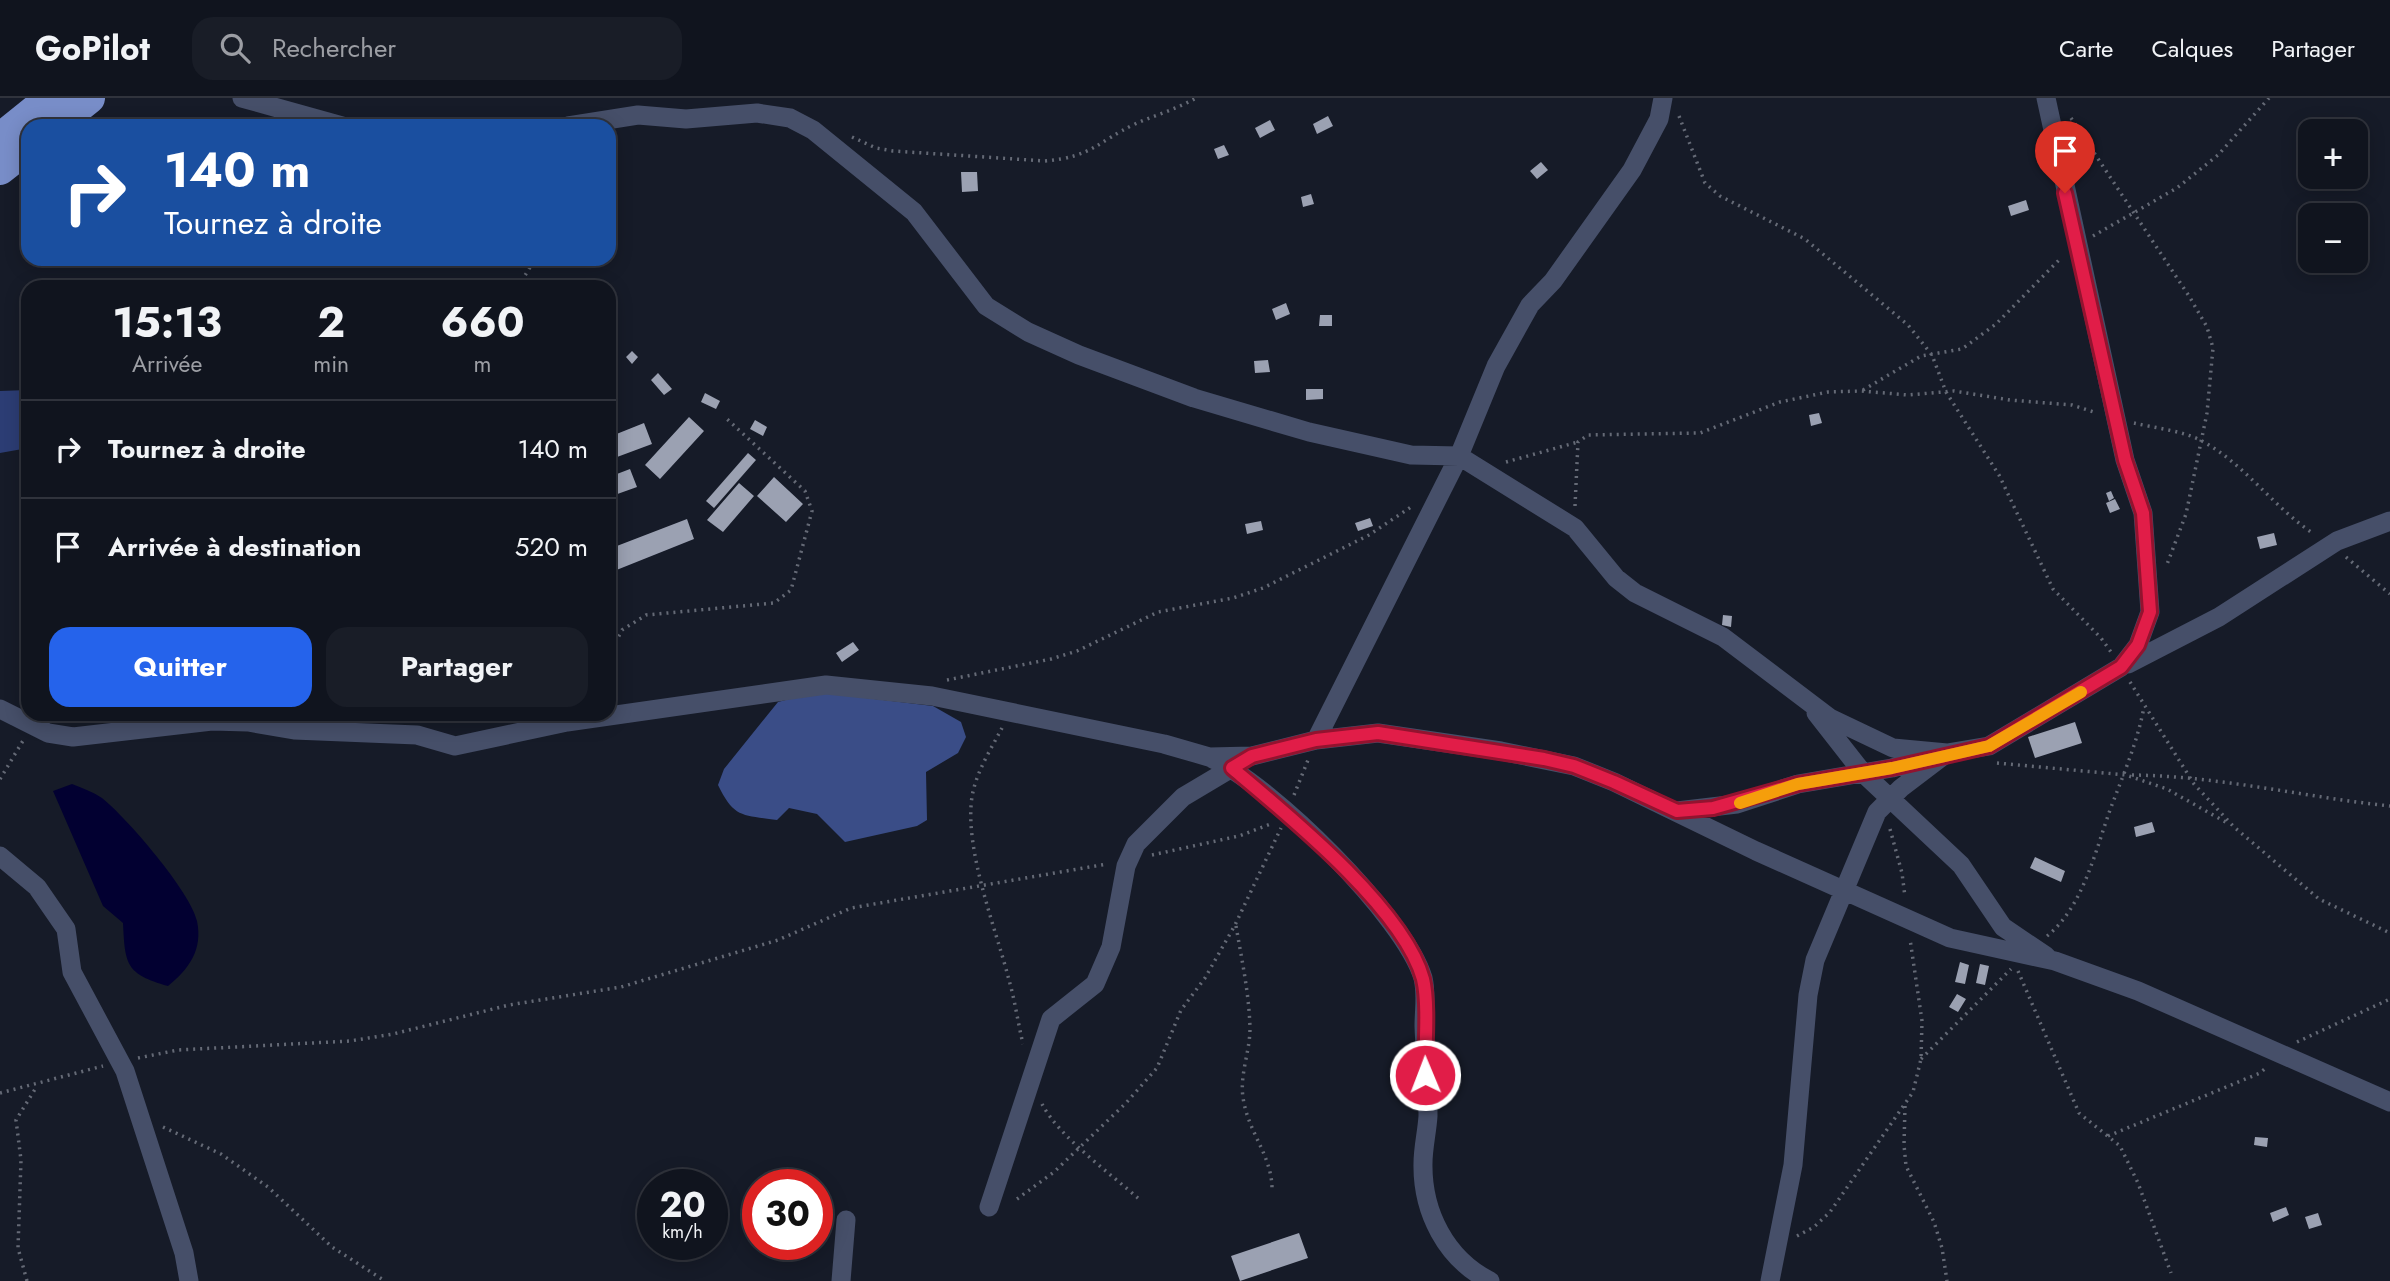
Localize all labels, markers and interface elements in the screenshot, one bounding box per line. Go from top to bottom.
search box [192,17,682,80]
text: GoPilot [35,25,150,72]
icon: search [216,29,254,67]
text: Rechercher [272,29,396,67]
text: Carte [2059,31,2113,66]
text: Calques [2151,31,2233,66]
text: Partager [2271,31,2355,66]
map controls [2298,119,2368,273]
button: + [2298,119,2368,189]
pin [2035,121,2095,193]
icon: arrive [2046,132,2084,170]
text: 140 m [164,135,310,205]
icon: right [49,147,140,238]
text: Tournez à droite [164,200,382,246]
button: − [2298,203,2368,273]
text: 15:13 [112,292,222,353]
text: 2 [317,292,345,353]
text: 660 [441,292,525,353]
text: Arrivée [132,347,202,381]
text: min [313,347,349,381]
text: m [474,347,492,381]
icon: right [49,430,87,468]
text: Tournez à droite [108,430,306,468]
text: 140 m [517,430,588,468]
icon: arrive [49,528,87,566]
text: Arrivée à destination [108,528,361,566]
text: 520 m [515,528,588,566]
button: Quitter [49,627,312,707]
button: Partager [326,627,588,707]
position arrow [1388,1038,1462,1112]
speed limit sign: 30 [742,1169,833,1260]
text: 20 [659,1180,706,1230]
text: km/h [662,1219,703,1245]

